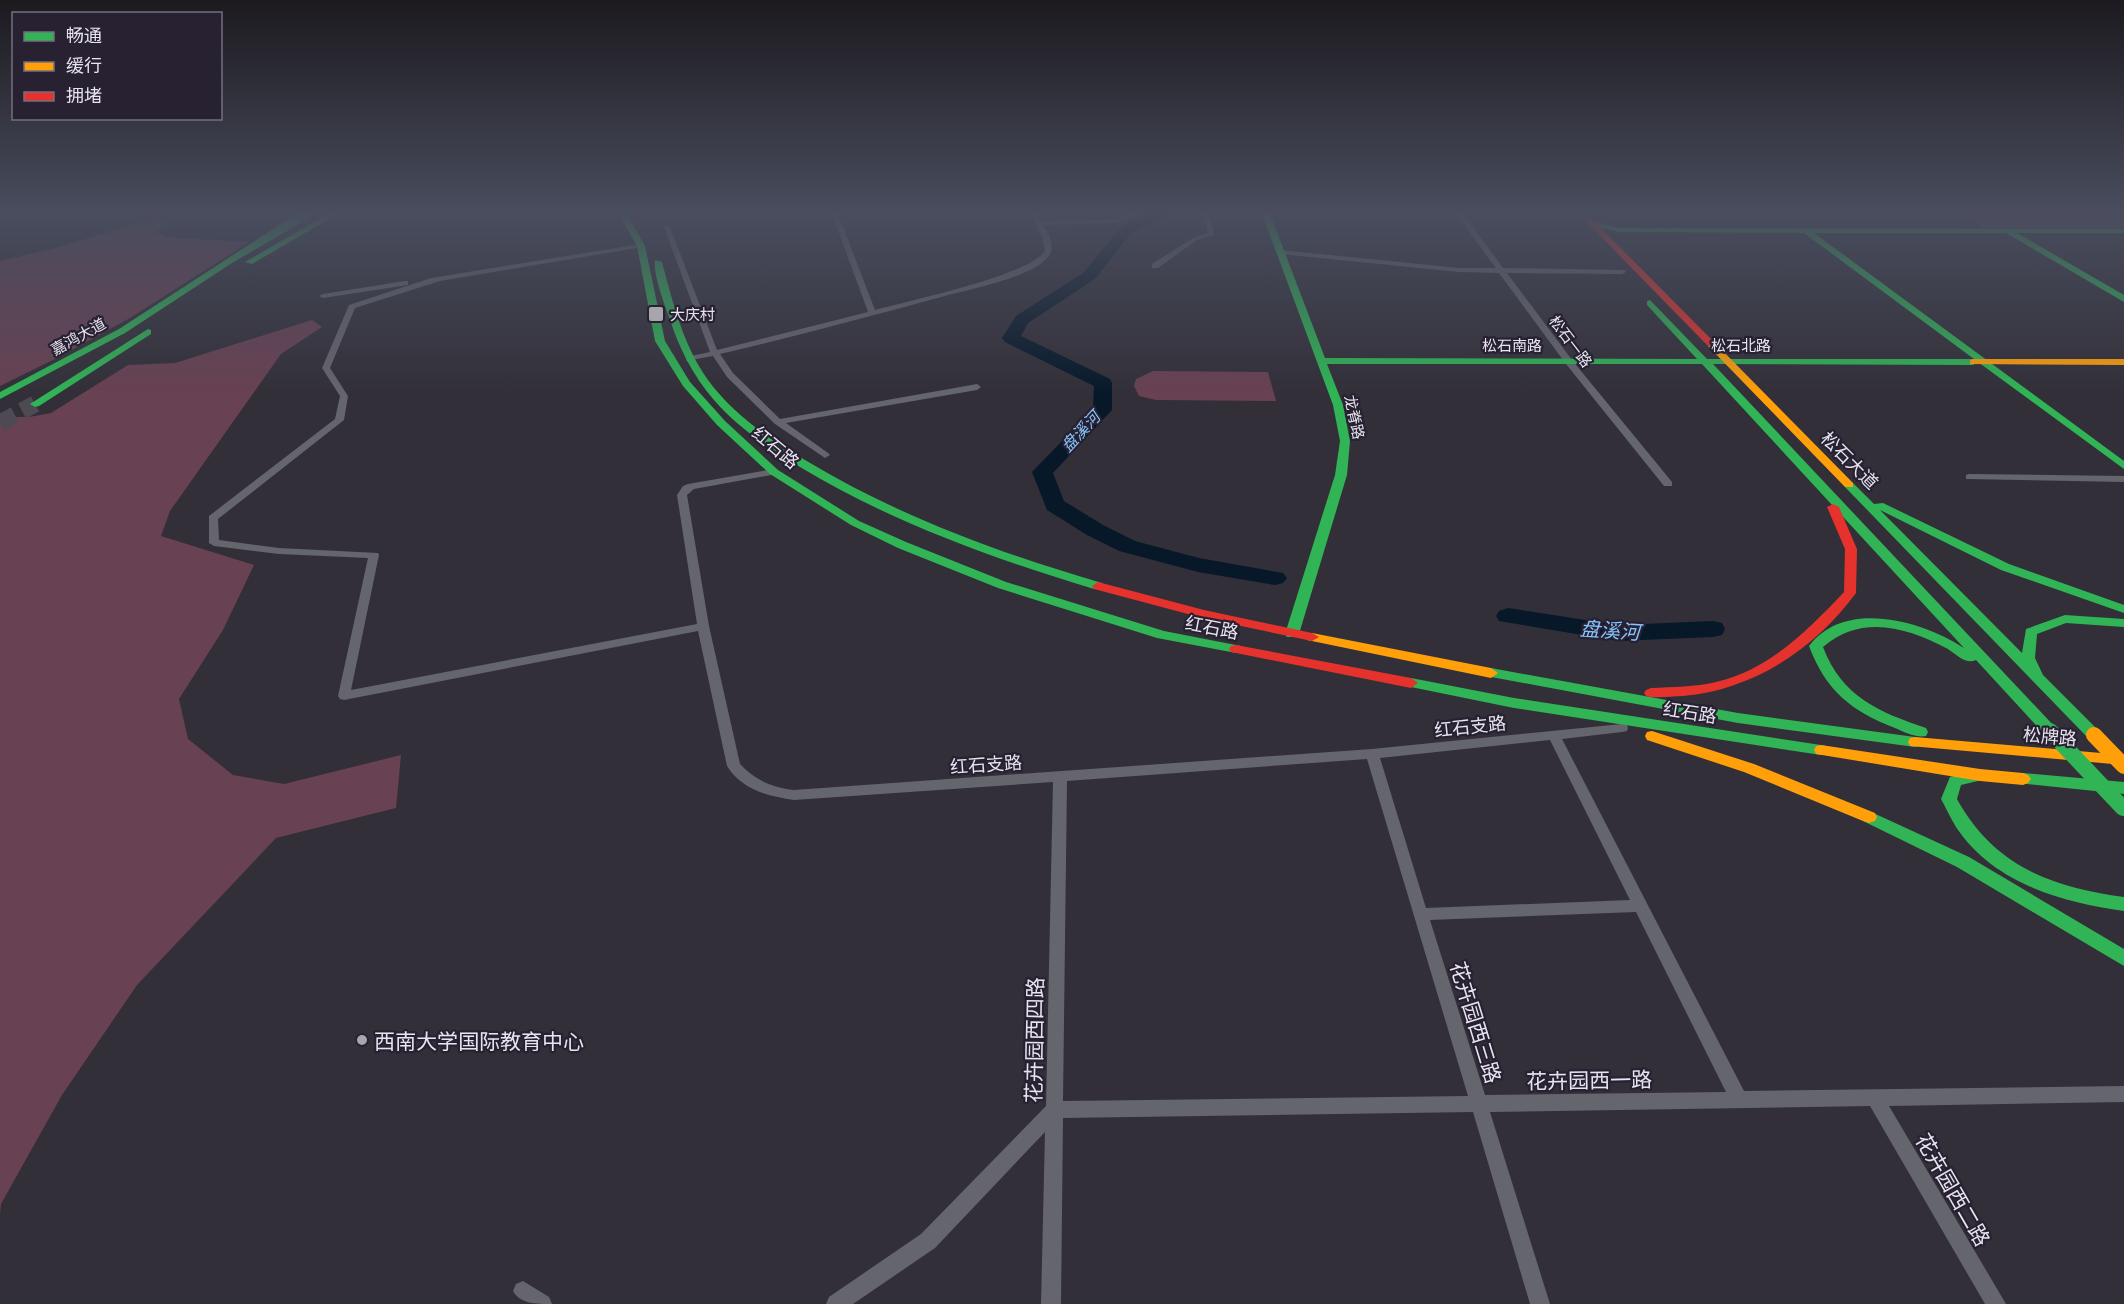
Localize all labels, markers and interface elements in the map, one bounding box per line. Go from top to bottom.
legend [12,12,222,120]
text: 畅通 [66,23,102,47]
text: 缓行 [66,53,102,77]
text: 拥堵 [66,83,102,107]
place label: 大庆村 [670,304,715,324]
marker: 大庆村 [647,305,665,323]
street label: 松石一路 [1545,311,1597,371]
street label: 嘉鸿大道 [47,313,109,359]
street label: 松石南路 [1482,335,1542,355]
street label: 松石北路 [1711,335,1771,355]
street label: 龙脊路 [1341,393,1369,441]
water label: 盘溪河 [1056,404,1106,456]
street label: 红石路 [748,420,804,474]
street label: 松石大道 [1816,426,1884,494]
street label: 红石路 [1183,610,1241,644]
water label: 盘溪河 [1579,613,1645,645]
street label: 红石路 [1661,696,1719,728]
street label: 红石支路 [1433,710,1507,742]
street label: 松牌路 [2022,722,2078,750]
street label: 红石支路 [949,750,1023,778]
street label: 花卉园西三路 [1445,958,1509,1086]
street label: 花卉园西四路 [1018,977,1048,1103]
place label: 西南大学国际教育中心 [374,1026,584,1054]
marker: 西南大学国际教育中心 [355,1033,369,1047]
street label: 花卉园西一路 [1526,1064,1652,1094]
street label: 花卉园西二路 [1910,1127,1998,1251]

